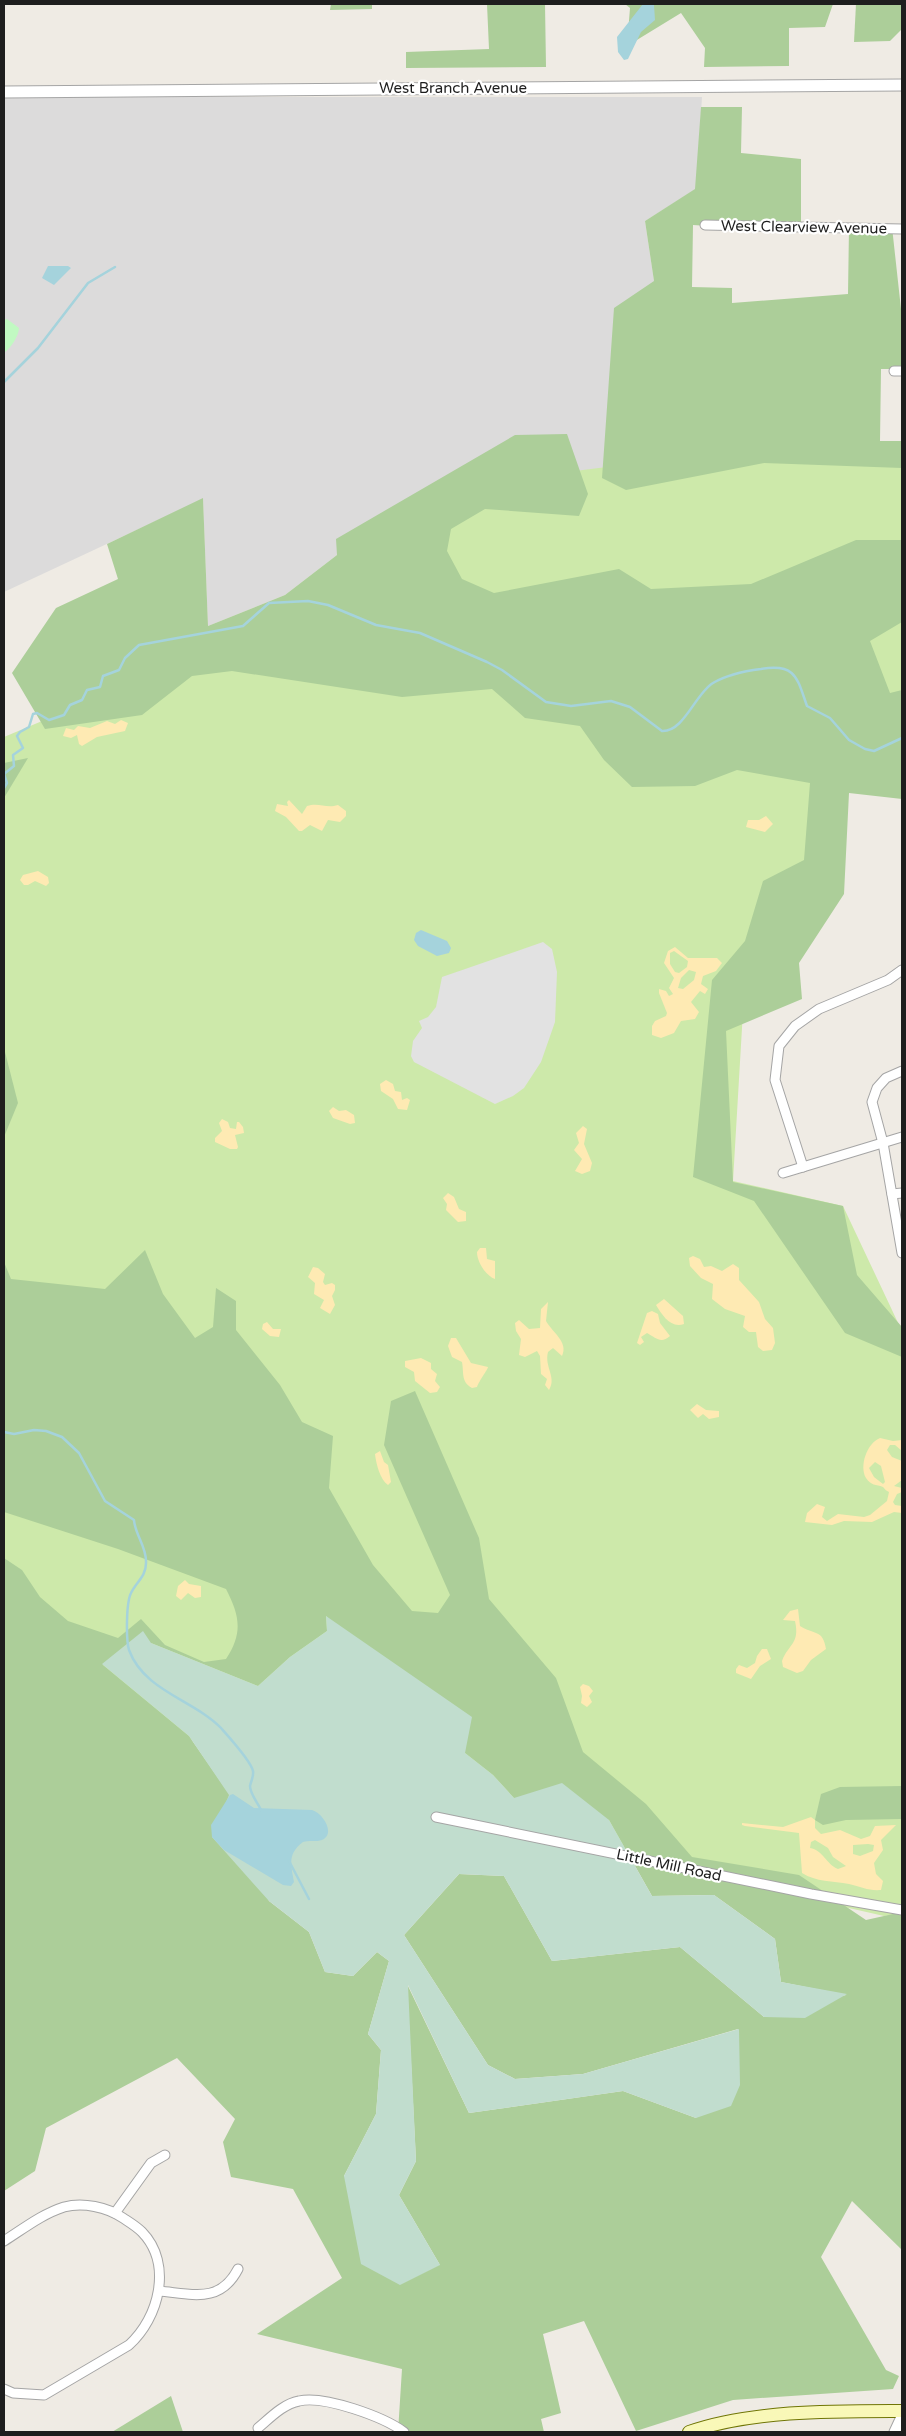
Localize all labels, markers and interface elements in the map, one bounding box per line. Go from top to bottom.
street label: West Branch Avenue [379,79,527,97]
street label: West Clearview Avenue [721,217,887,237]
street label: Little Mill Road [615,1845,723,1885]

